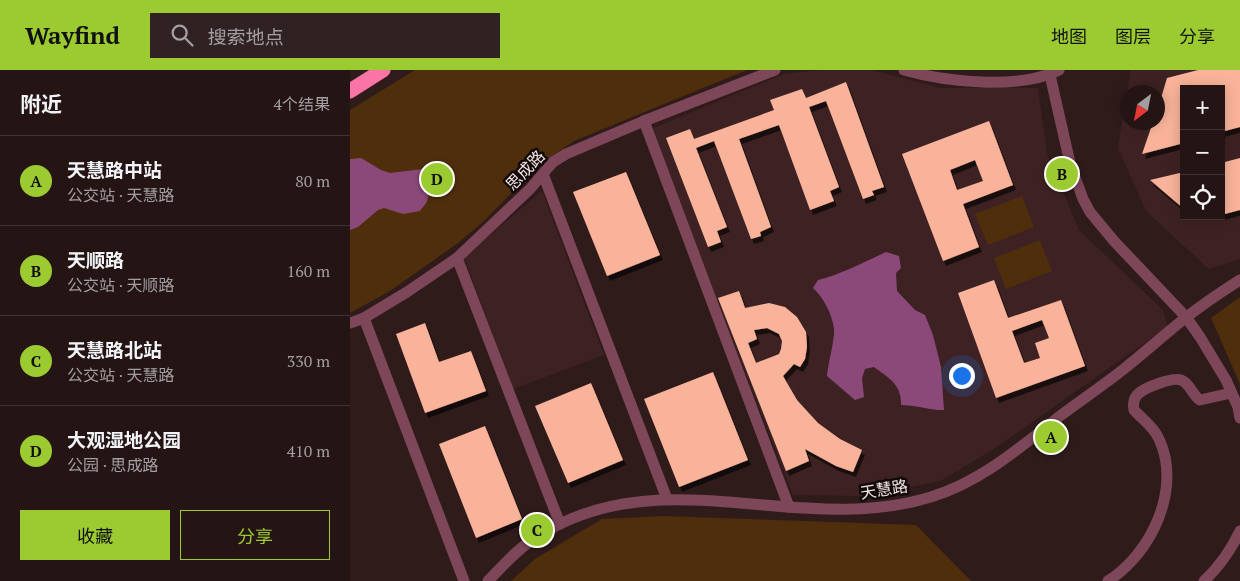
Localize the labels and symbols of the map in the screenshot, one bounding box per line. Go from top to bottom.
north arrow [1120,85,1165,130]
street label: 思成路 [500,145,550,195]
pin: B [1046,155,1078,193]
pin: D [421,160,453,198]
your location [949,363,975,389]
pin: A [1035,418,1067,456]
street label: 天慧路 [859,474,909,504]
pin: C [521,511,553,549]

